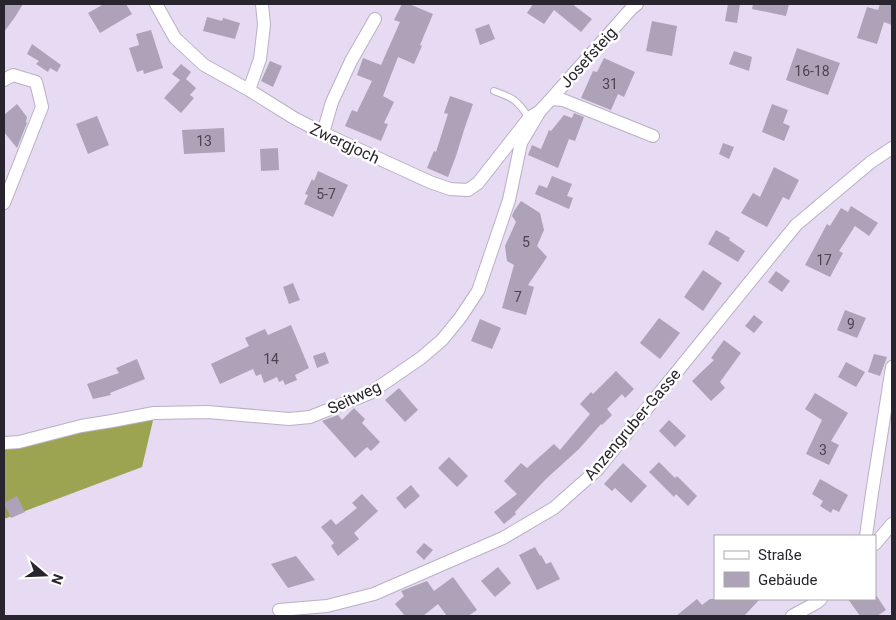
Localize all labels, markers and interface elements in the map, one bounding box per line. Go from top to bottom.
street label: Josefsteig [556,23,621,92]
house number: 16-18 [794,63,830,79]
house number: 31 [602,76,618,92]
street label: Zwergjoch [307,119,382,168]
house number: 13 [196,133,212,149]
house number: 5-7 [316,186,336,202]
house number: 5 [522,234,530,250]
house number: 17 [816,252,832,268]
house number: 7 [514,289,522,305]
house number: 9 [847,316,855,332]
house number: 14 [263,351,279,367]
street label: Anzengruber-Gasse [580,365,685,484]
street label: Seitweg [325,377,384,418]
house number: 3 [819,442,827,458]
legend [714,535,876,600]
text: Straße [758,546,802,564]
north arrow [20,550,70,600]
text: Gebäude [758,571,817,589]
text: N [48,572,66,587]

